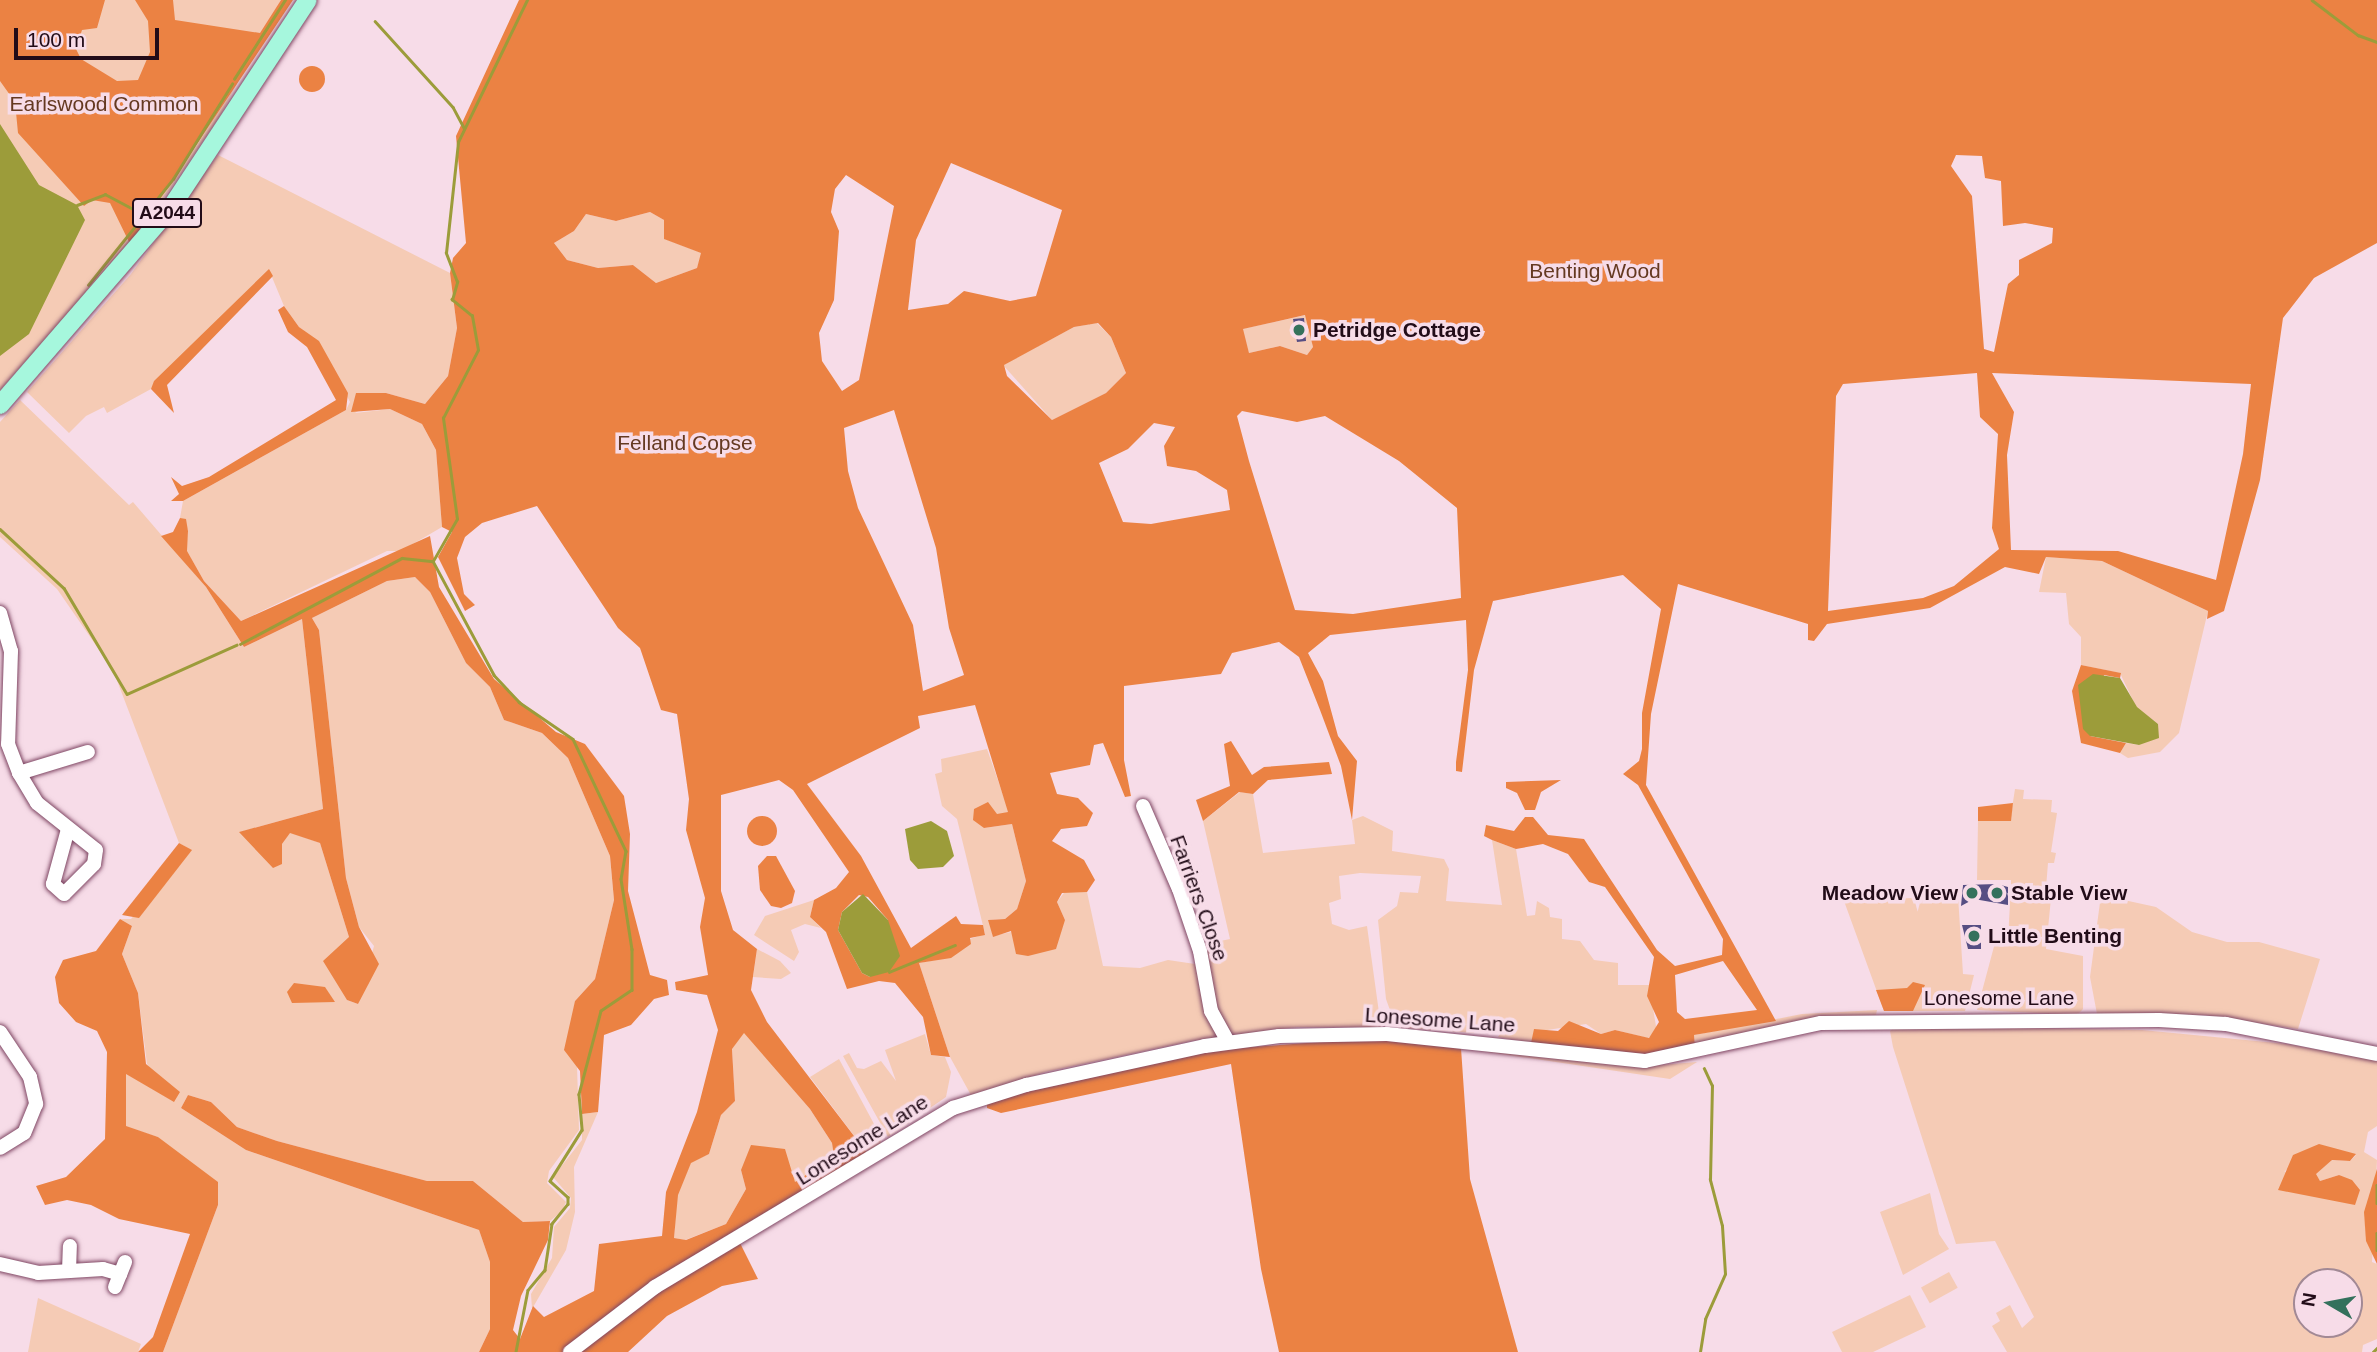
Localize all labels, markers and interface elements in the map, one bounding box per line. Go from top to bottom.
scale bar [18,14,163,58]
text: 100 m [27,28,85,51]
park label: Earlswood Common [9,91,199,117]
road number: A2044 [132,197,202,228]
park label: Benting Wood [1529,258,1661,284]
place label: Petridge Cottage [1313,317,1481,343]
marker: Petridge Cottage [1291,322,1307,338]
park label: Felland Copse [617,430,753,456]
street label: Farriers Close [1165,832,1233,964]
place label: Meadow View [1822,880,1958,906]
place label: Stable View [2011,880,2127,906]
marker: Meadow View [1964,885,1980,901]
marker: Stable View [1989,885,2005,901]
place label: Little Benting [1988,923,2122,949]
marker: Little Benting [1966,928,1982,944]
street label: Lonesome Lane [1924,985,2074,1011]
street label: Lonesome Lane [1364,1002,1516,1038]
street label: Lonesome Lane [791,1089,933,1191]
north arrow [2293,1268,2363,1338]
text: N [2297,1291,2320,1308]

